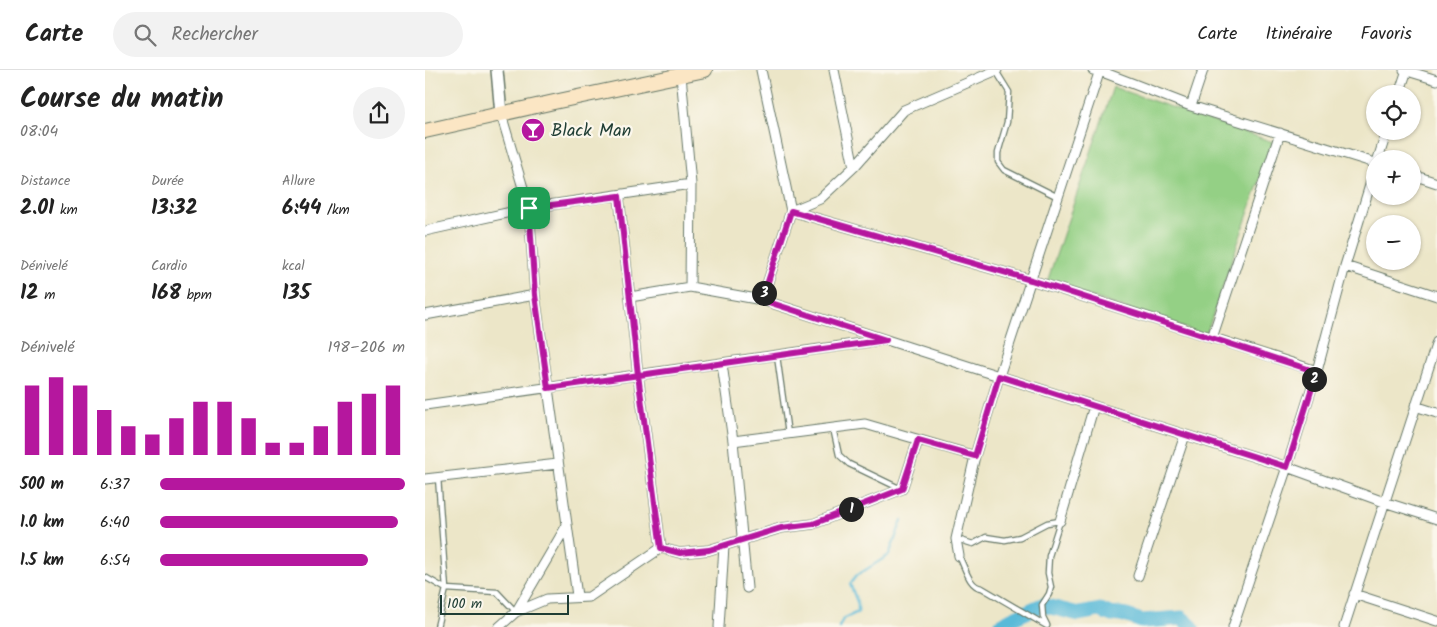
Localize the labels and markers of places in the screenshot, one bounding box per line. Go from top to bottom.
bar icon: Black Man [520,117,546,143]
place label: Black Man [551,117,631,146]
pin [508,187,550,229]
pin: 3 [751,280,777,306]
pin: 2 [1301,366,1327,392]
pin: 1 [839,496,863,522]

